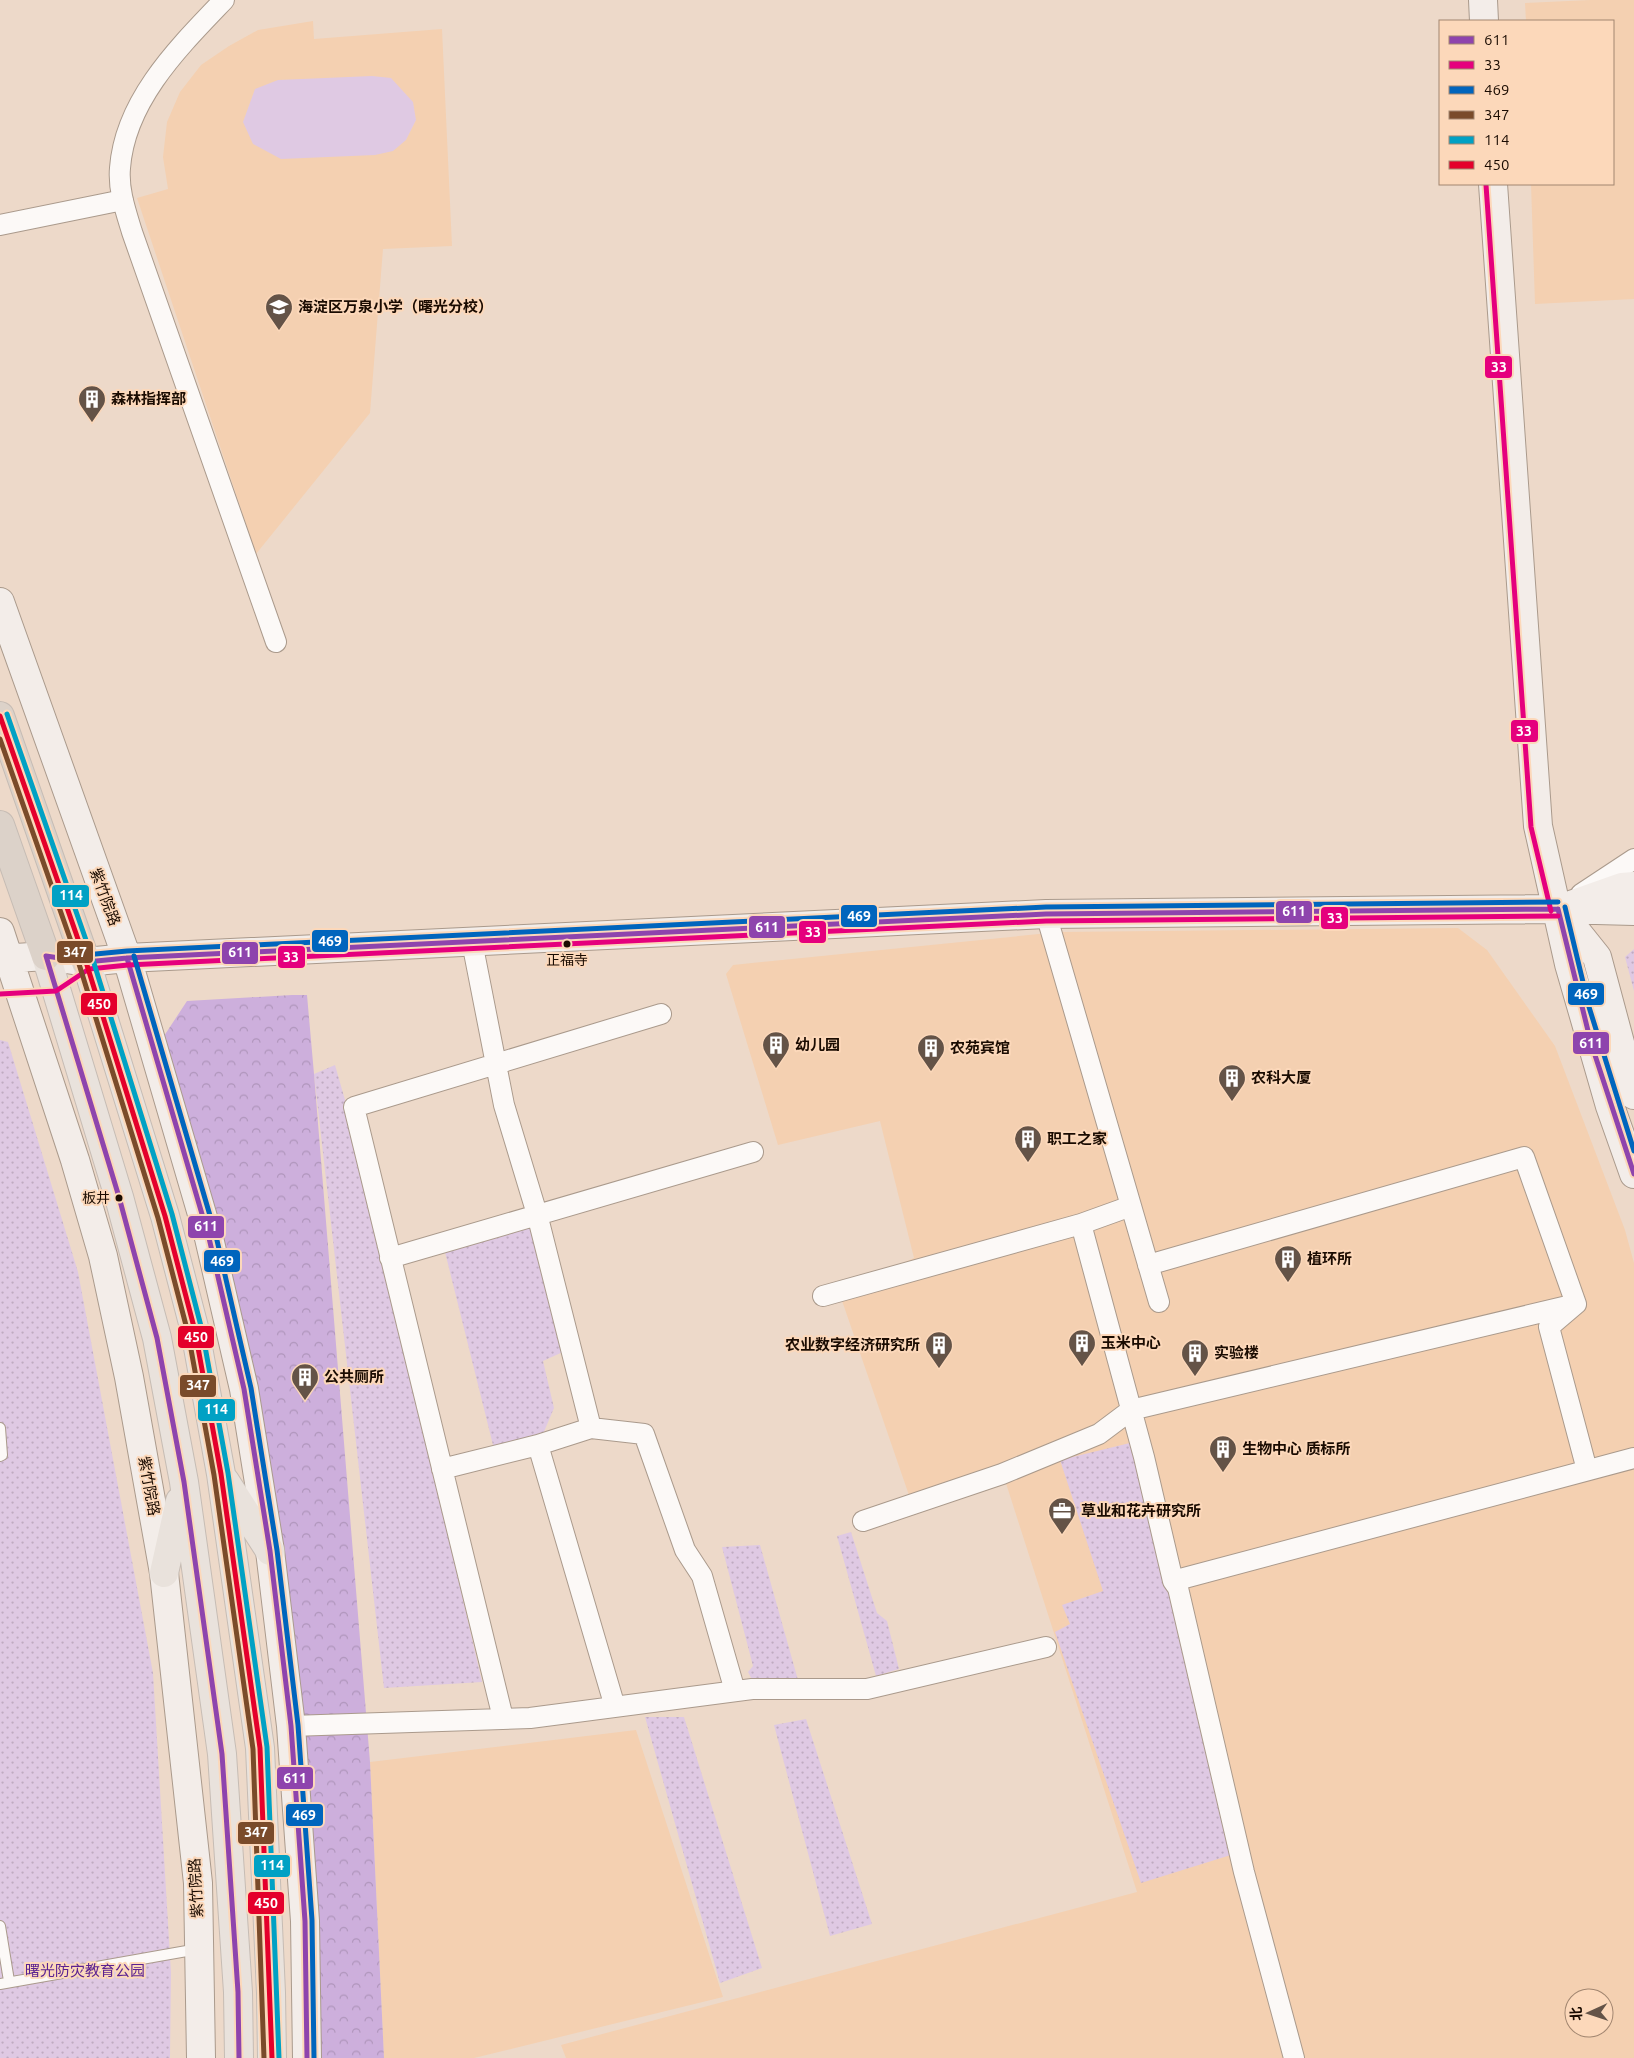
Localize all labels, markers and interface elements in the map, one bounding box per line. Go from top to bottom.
legend [1439,20,1614,185]
text: 611 [1484,31,1509,48]
text: 33 [1484,56,1501,73]
text: 469 [1484,81,1509,98]
text: 347 [1484,106,1509,123]
text: 114 [1484,131,1509,148]
text: 450 [1484,156,1509,173]
school or university icon: 海淀区万泉小学（曙光分校） [264,292,294,331]
place label: 海淀区万泉小学（曙光分校） [298,298,493,315]
line badge: 33 [1484,355,1513,379]
text: 33 [1491,359,1507,375]
building icon: 森林指挥部 [77,384,107,423]
place label: 森林指挥部 [111,390,186,407]
line badge: 33 [1510,719,1539,743]
text: 33 [1516,723,1532,739]
street label: 紫竹院路 [87,866,124,928]
line badge: 114 [51,884,90,908]
text: 114 [59,887,83,903]
line badge: 611 [1275,900,1313,924]
text: 611 [1282,903,1306,919]
line badge: 469 [840,904,878,928]
line badge: 33 [1320,906,1349,930]
text: 469 [847,908,871,924]
text: 33 [1327,910,1343,926]
line badge: 611 [748,915,786,939]
text: 611 [755,919,779,935]
line badge: 33 [798,920,827,944]
text: 33 [805,924,821,940]
line badge: 469 [311,929,349,953]
text: 469 [318,933,342,949]
marker: 正福寺 [562,939,572,949]
line badge: 347 [56,940,94,964]
line badge: 611 [221,941,259,965]
text: 347 [63,944,87,960]
text: 611 [228,944,252,960]
line badge: 33 [277,945,306,969]
text: 33 [283,949,299,965]
place label: 正福寺 [546,952,588,968]
line badge: 469 [1567,982,1605,1006]
text: 469 [1574,986,1598,1002]
line badge: 450 [80,992,118,1016]
text: 450 [87,996,111,1012]
building icon: 幼儿园 [761,1030,791,1069]
line badge: 611 [1572,1031,1610,1055]
building icon: 农苑宾馆 [916,1033,946,1072]
text: 611 [1579,1035,1603,1051]
place label: 幼儿园 [795,1036,840,1053]
place label: 农苑宾馆 [950,1039,1010,1056]
building icon: 农科大厦 [1217,1063,1247,1102]
place label: 农科大厦 [1251,1069,1311,1086]
building icon: 职工之家 [1013,1124,1043,1163]
place label: 职工之家 [1047,1130,1107,1147]
place label: 板井 [82,1190,110,1206]
marker: 板井 [114,1193,124,1203]
line badge: 611 [187,1215,225,1239]
text: 611 [194,1218,218,1234]
building icon: 植环所 [1273,1244,1303,1283]
line badge: 469 [203,1249,241,1273]
place label: 植环所 [1307,1250,1352,1267]
text: 469 [210,1253,234,1269]
line badge: 450 [177,1325,215,1349]
building icon: 玉米中心 [1067,1328,1097,1367]
text: 450 [184,1329,208,1345]
building icon: 农业数字经济研究所 [924,1330,954,1369]
place label: 玉米中心 [1101,1334,1161,1351]
place label: 农业数字经济研究所 [785,1336,920,1353]
building icon: 实验楼 [1180,1338,1210,1377]
place label: 实验楼 [1214,1344,1259,1361]
building icon: 公共厕所 [290,1362,320,1401]
place label: 公共厕所 [324,1368,384,1385]
line badge: 347 [179,1374,217,1398]
text: 347 [186,1377,210,1393]
line badge: 114 [197,1398,236,1422]
text: 114 [204,1401,228,1417]
building icon: 生物中心 质标所 [1208,1434,1238,1473]
place label: 生物中心 质标所 [1242,1440,1351,1457]
street label: 紫竹院路 [136,1455,163,1517]
office icon: 草业和花卉研究所 [1047,1496,1077,1535]
place label: 草业和花卉研究所 [1081,1502,1201,1519]
line badge: 611 [276,1766,314,1790]
text: 611 [283,1770,307,1786]
line badge: 469 [285,1803,324,1827]
text: 469 [292,1807,316,1823]
line badge: 347 [237,1821,275,1845]
text: 347 [244,1824,268,1840]
line badge: 114 [253,1854,291,1878]
text: 114 [260,1857,284,1873]
street label: 紫竹院路 [185,1858,206,1918]
line badge: 450 [247,1891,285,1915]
text: 450 [254,1895,278,1911]
park label: 曙光防灾教育公园 [25,1962,145,1979]
north arrow [1564,1988,1614,2038]
text: 北 [1568,2006,1584,2021]

